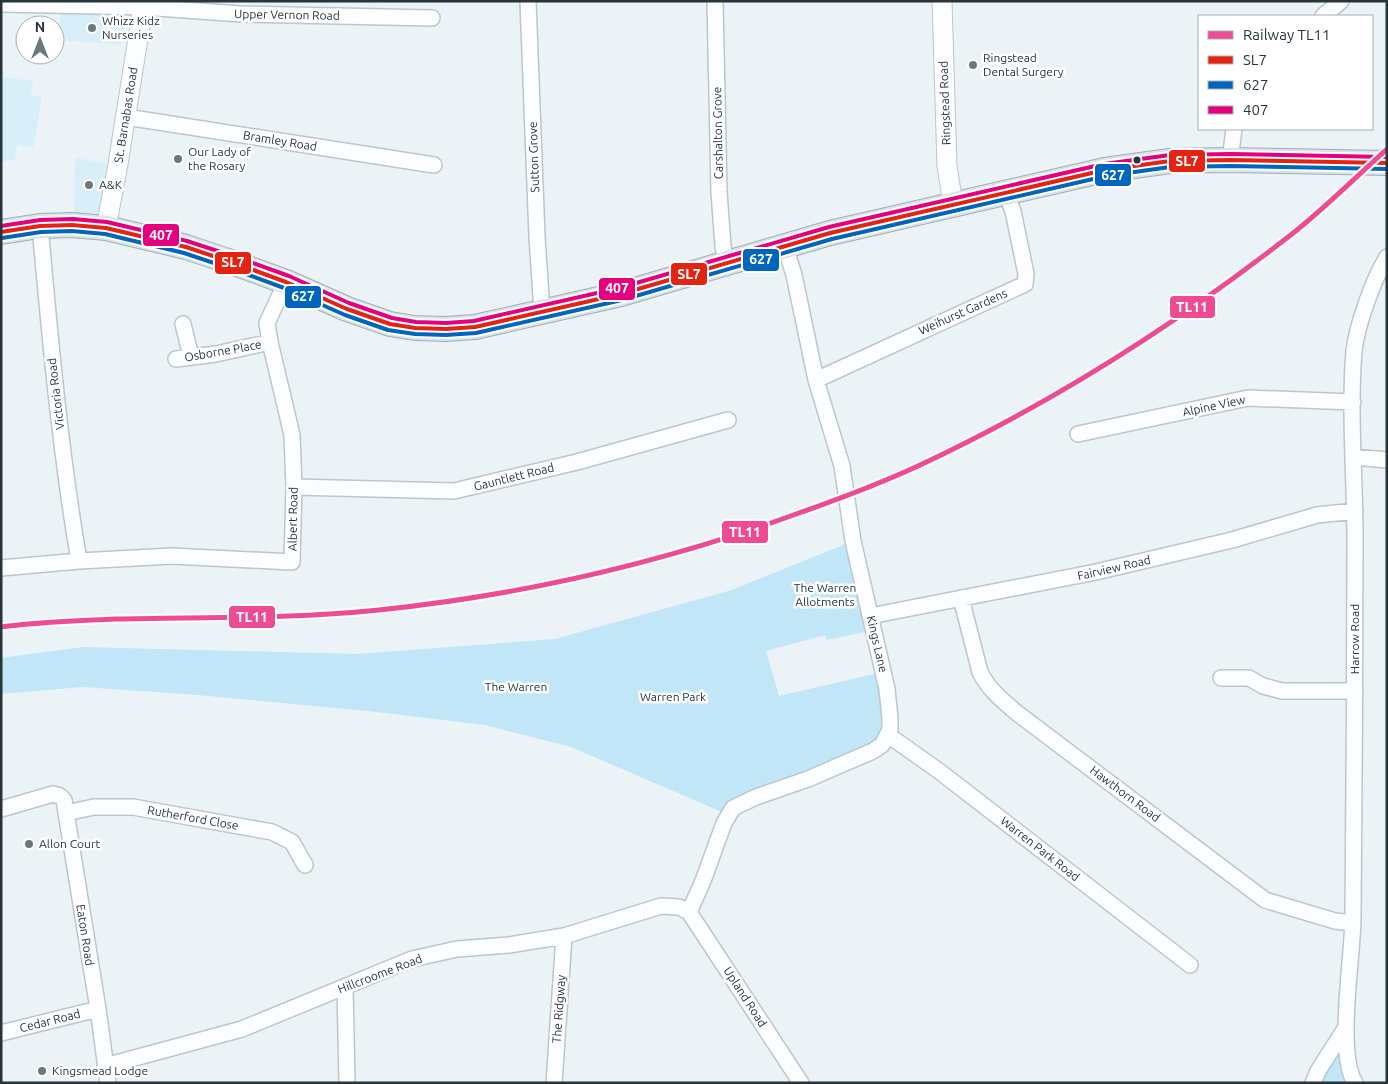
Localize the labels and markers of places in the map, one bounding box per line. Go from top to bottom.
place label: Whizz Kidz Nurseries [102,14,160,41]
marker: Whizz Kidz Nurseries [86,22,98,34]
place label: Ringstead Dental Surgery [983,51,1064,78]
marker: Ringstead Dental Surgery [967,59,979,71]
place label: Our Lady of the Rosary [188,145,251,172]
marker: Our Lady of the Rosary [172,153,184,165]
unlabelled marker [1132,155,1142,165]
place label: A&K [99,178,123,191]
marker: A&K [83,179,95,191]
place label: Allon Court [39,837,100,850]
marker: Allon Court [23,838,35,850]
place label: Kingsmead Lodge [52,1064,148,1077]
marker: Kingsmead Lodge [36,1065,48,1077]

